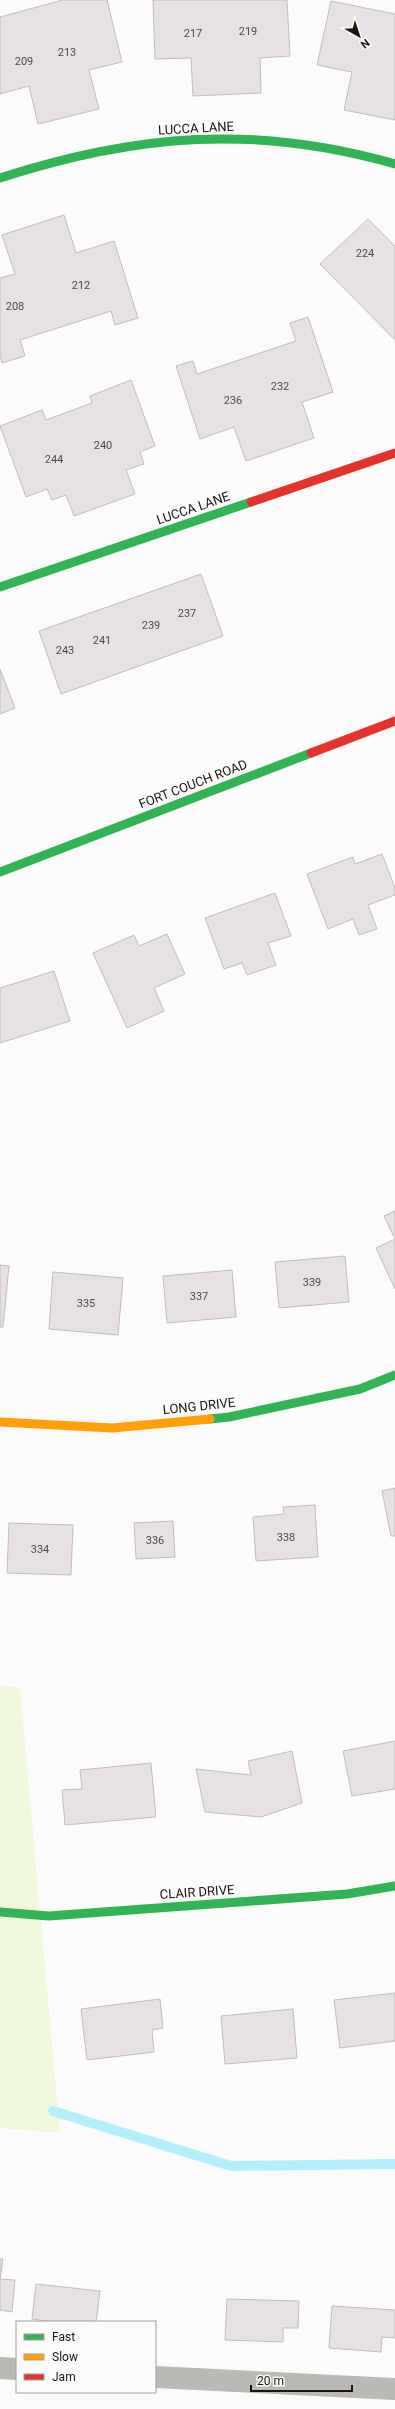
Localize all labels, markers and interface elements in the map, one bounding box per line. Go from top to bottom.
north arrow [339,16,379,56]
house number: 219 [239,25,257,38]
house number: 217 [184,27,202,40]
text: N [358,36,372,51]
house number: 213 [58,46,76,59]
house number: 209 [15,55,33,68]
street label: LUCCA LANE [158,119,234,137]
house number: 224 [356,247,374,260]
house number: 212 [72,279,90,292]
house number: 208 [6,300,24,313]
house number: 232 [271,380,289,393]
house number: 236 [224,394,242,407]
house number: 240 [94,439,112,452]
house number: 244 [45,453,63,466]
street label: LUCCA LANE [155,489,231,527]
house number: 237 [178,607,196,620]
house number: 239 [142,619,160,632]
house number: 241 [93,634,111,647]
house number: 243 [56,644,74,657]
street label: FORT COUCH ROAD [137,756,249,812]
house number: 339 [303,1276,321,1289]
house number: 337 [190,1290,208,1303]
house number: 335 [77,1297,95,1310]
street label: LONG DRIVE [162,1395,236,1417]
house number: 338 [277,1531,295,1544]
house number: 336 [146,1534,164,1547]
house number: 334 [31,1543,49,1556]
street label: CLAIR DRIVE [159,1882,235,1902]
legend [16,2321,156,2393]
text: Fast [52,2330,75,2344]
text: Slow [52,2350,78,2364]
scale bar [251,2367,352,2393]
text: Jam [52,2370,76,2384]
text: 20 m [257,2374,284,2388]

